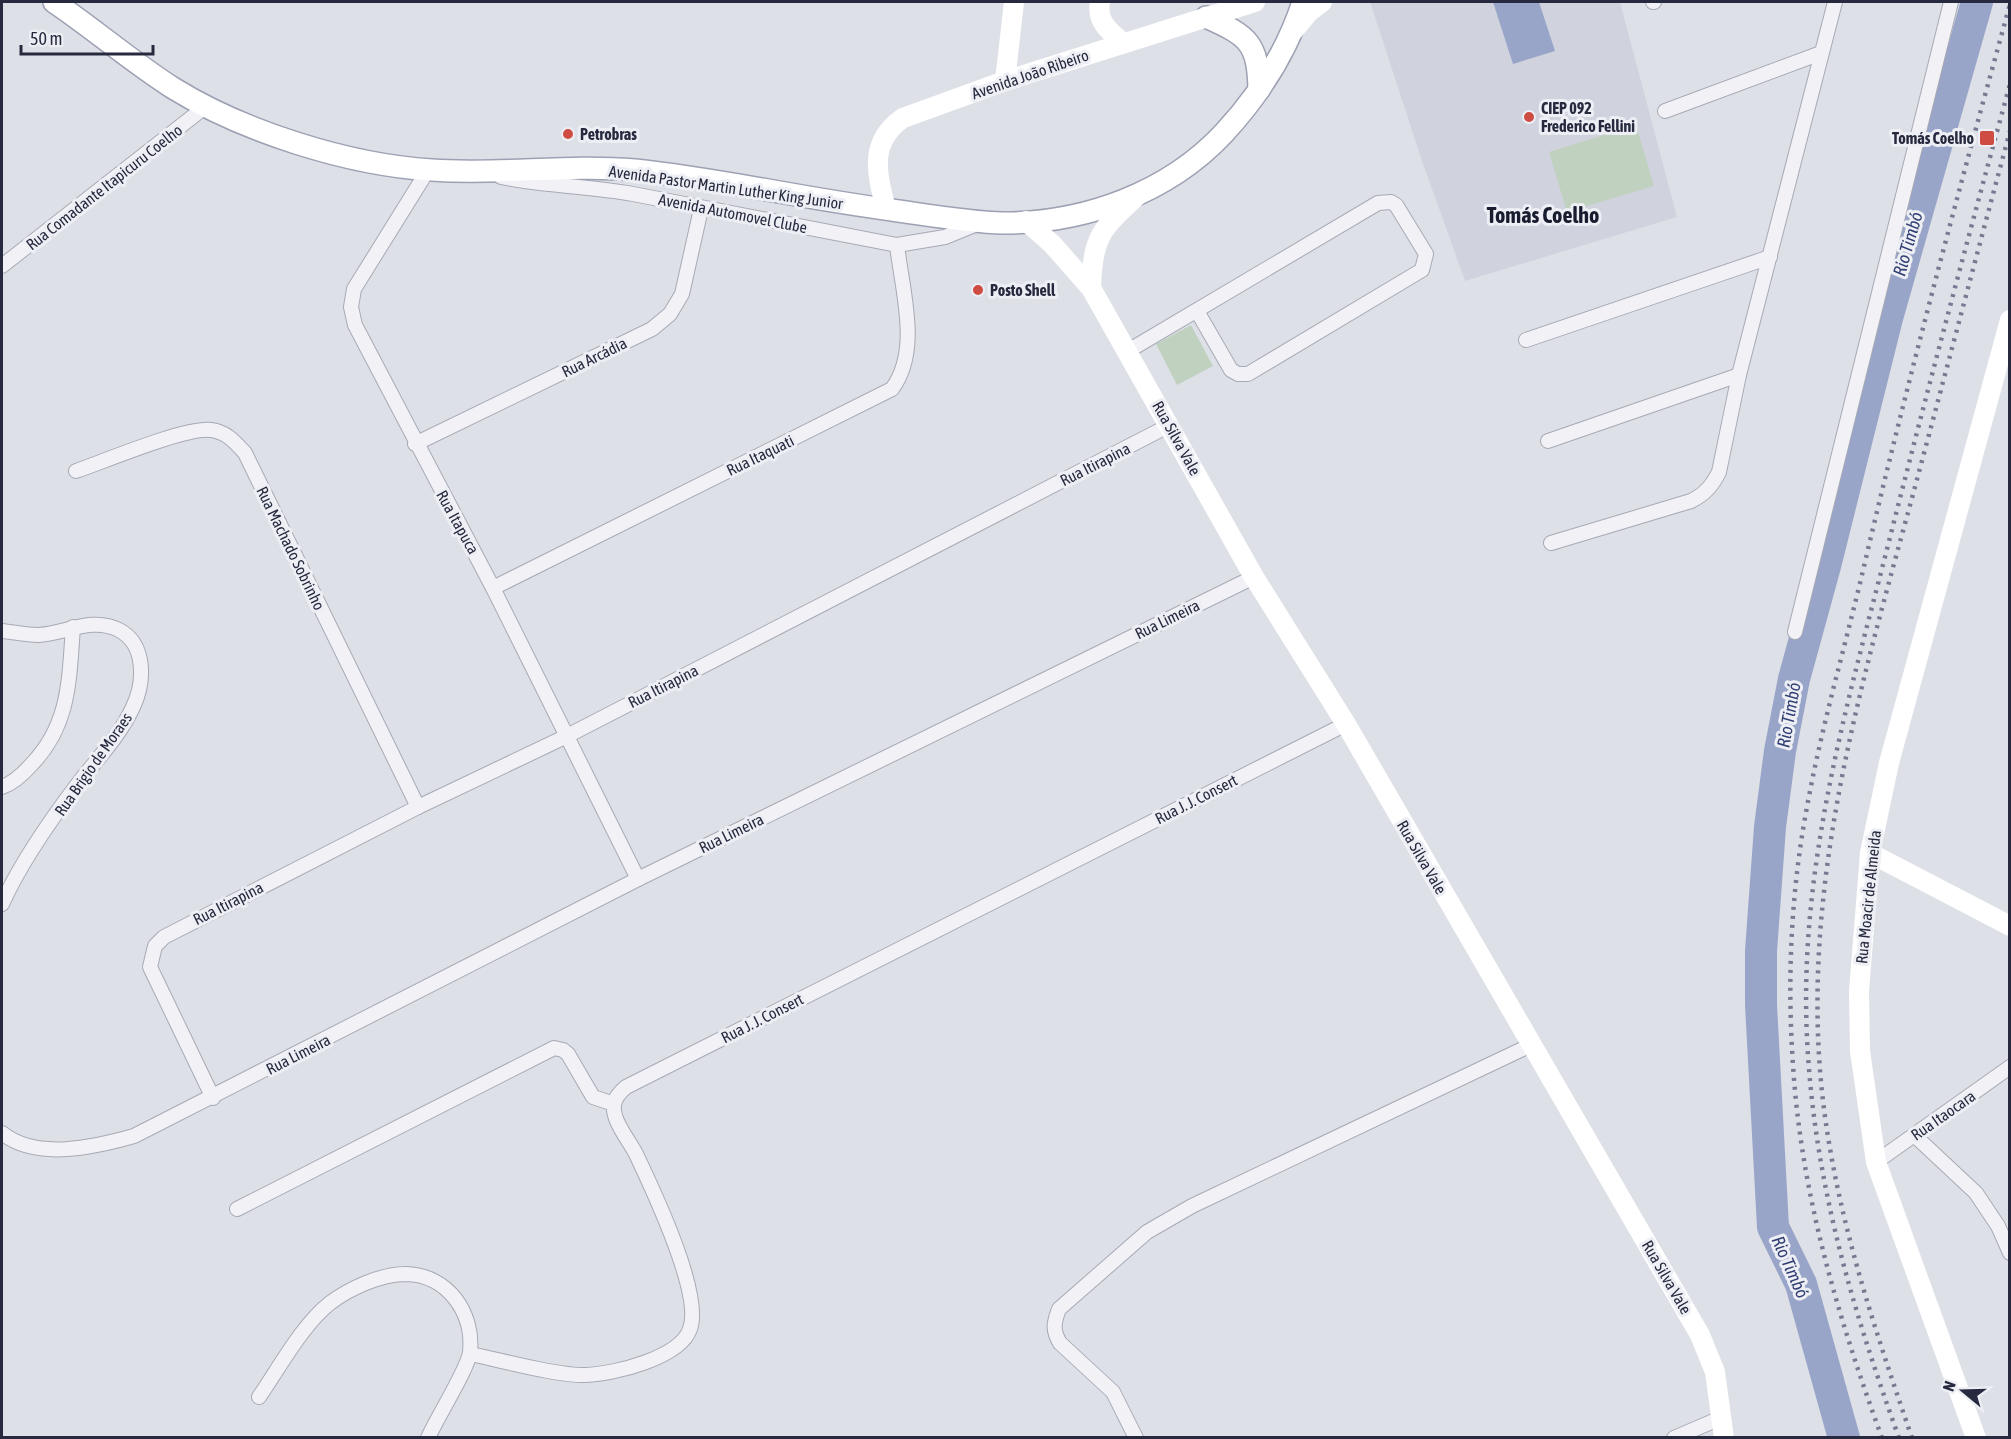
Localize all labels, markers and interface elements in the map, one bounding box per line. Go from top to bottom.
scale bar [21,18,153,56]
text: 50 m [30,28,62,49]
street label: Avenida João Ribeiro [969,46,1091,102]
place label: CIEP 092 Frederico Fellini [1541,99,1635,135]
marker: CIEP 092 Frederico Fellini [1522,110,1536,124]
street label: Rua Comadante Itapicuru Coelho [22,121,186,254]
place label: Petrobras [580,125,637,143]
marker: Petrobras [561,127,575,141]
place label: Tomás Coelho [1892,129,1974,147]
marker: Tomás Coelho [1978,129,1996,147]
street label: Avenida Pastor Martin Luther King Junior [608,162,844,213]
street label: Avenida Automovel Clube [657,190,809,236]
district label: Tomás Coelho [1487,202,1599,228]
water label: Rio Timbó [1888,209,1927,278]
place label: Posto Shell [990,281,1056,299]
marker: Posto Shell [971,283,985,297]
street label: Rua Arcádia [559,334,629,380]
street label: Rua Silva Vale [1149,398,1205,478]
street label: Rua Itaquati [723,431,797,480]
street label: Rua Itirapina [1057,439,1133,490]
street label: Rua Machado Sobrinho [253,483,329,613]
street label: Rua Itapuca [432,487,483,558]
street label: Rua Limeira [1132,596,1202,642]
street label: Rua Itirapina [625,661,701,712]
water label: Rio Timbó [1772,681,1805,749]
street label: Rua Brigio de Moraes [51,709,136,820]
street label: Rua J. J. Consert [1152,770,1240,827]
street label: Rua Limeira [696,810,766,856]
street label: Rua Silva Vale [1394,817,1450,897]
street label: Rua Moacir de Almeida [1852,829,1884,965]
street label: Rua Itirapina [190,878,266,929]
street label: Rua J. J. Consert [718,989,806,1046]
street label: Rua Limeira [263,1030,333,1078]
street label: Rua Itaocara [1907,1086,1979,1144]
water label: Rio Timbó [1768,1233,1813,1301]
street label: Rua Silva Vale [1639,1237,1695,1317]
north arrow [1933,1361,1993,1421]
text: N [1939,1379,1959,1394]

